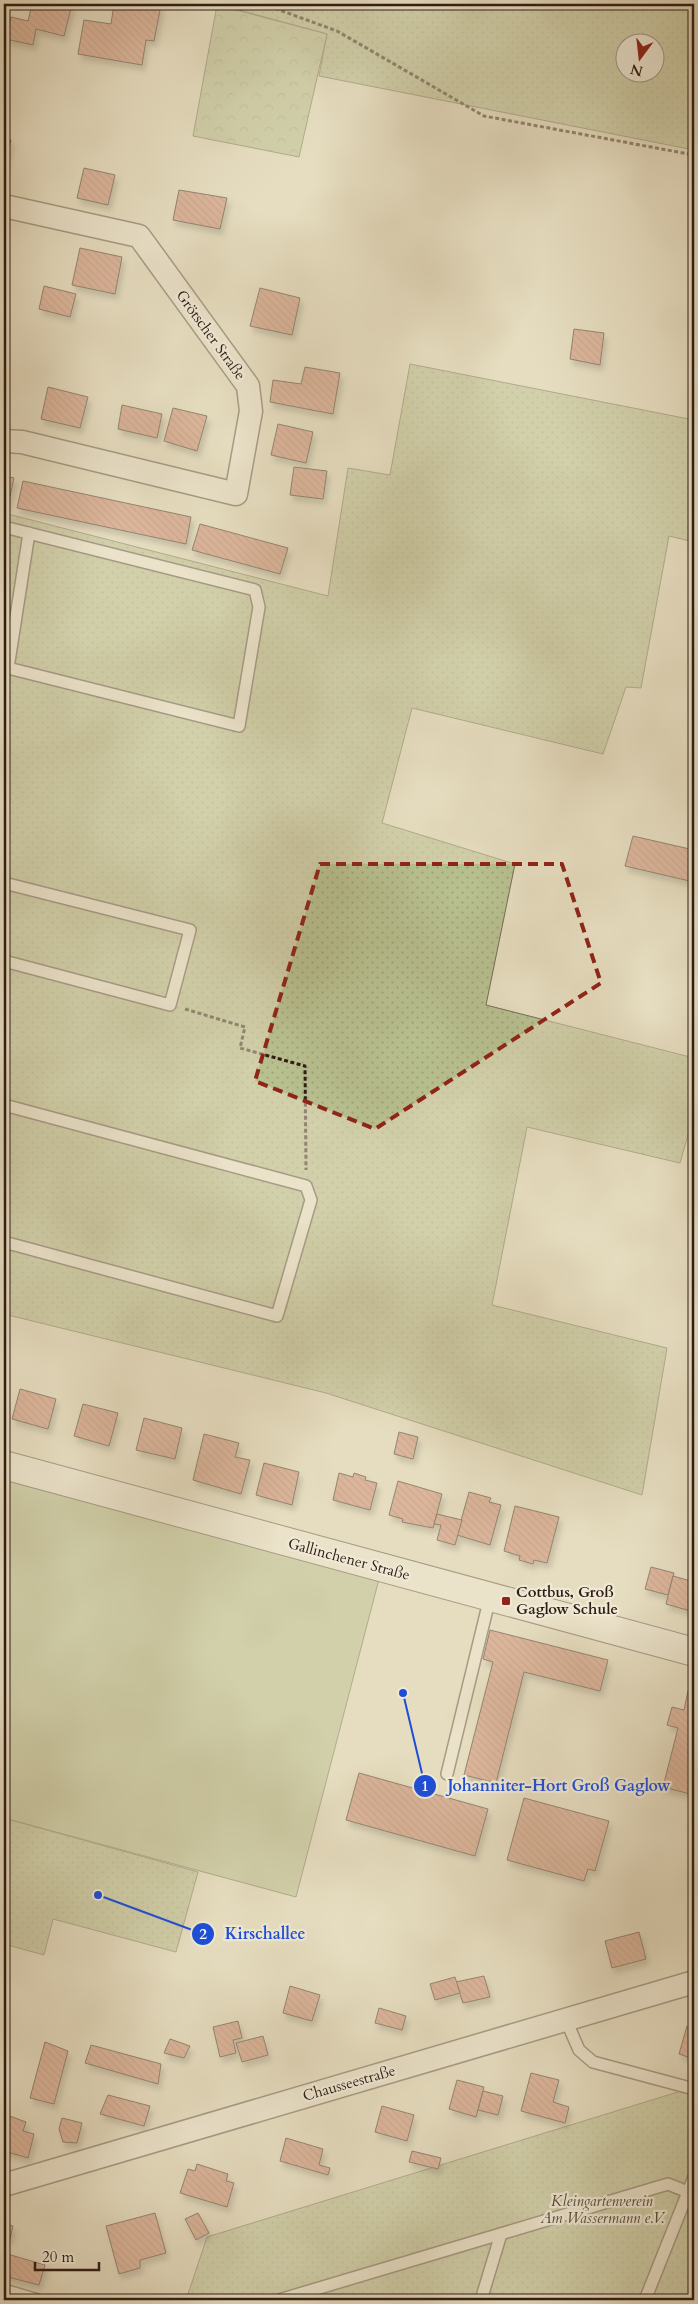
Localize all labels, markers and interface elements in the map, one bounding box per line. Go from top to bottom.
north arrow [616,32,666,82]
text: N [628,59,645,81]
street label: Grötscher Straße [172,286,251,384]
street label: Gallinchener Straße [286,1533,412,1585]
place label: Cottbus, Groß Gaglow Schule [516,1582,618,1619]
marker: Cottbus, Groß Gaglow Schule [500,1595,512,1607]
callout: Johanniter-Hort Groß Gaglow [412,1770,680,1801]
text: Johanniter-Hort Groß Gaglow [446,1775,671,1797]
text: 1 [421,1776,429,1796]
callout: Kirschallee [190,1918,316,1949]
text: Kirschallee [225,1923,305,1945]
text: 2 [199,1924,207,1944]
street label: Chausseestraße [300,2060,398,2106]
park label: Kleingartenverein Am Wassermann e.V. [539,2191,666,2228]
scale bar [35,2239,99,2271]
text: 20 m [42,2247,74,2267]

